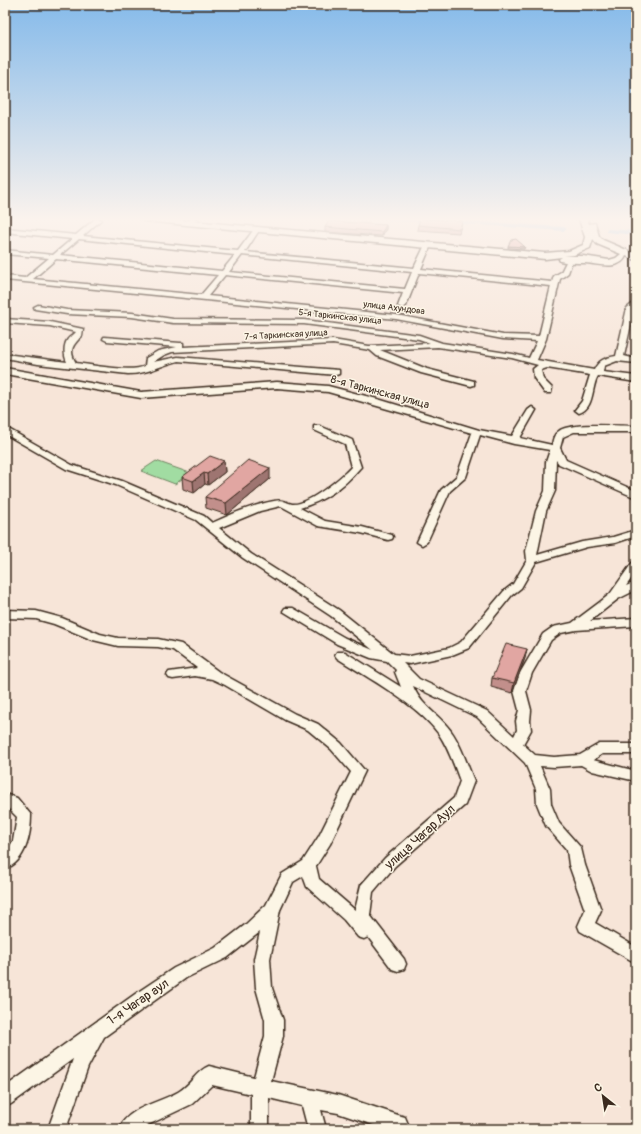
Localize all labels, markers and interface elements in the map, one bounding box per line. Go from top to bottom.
street label: улица Ахундова [362,299,425,317]
street label: 5-я Таркинская улица [298,307,382,327]
street label: 7-я Таркинская улица [244,327,328,343]
street label: 8-я Таркинская улица [329,373,431,411]
street label: улица Чагар Аул [381,801,459,873]
street label: 1-я Чагар аул [104,975,172,1029]
north arrow [583,1076,623,1116]
text: С [592,1080,605,1095]

